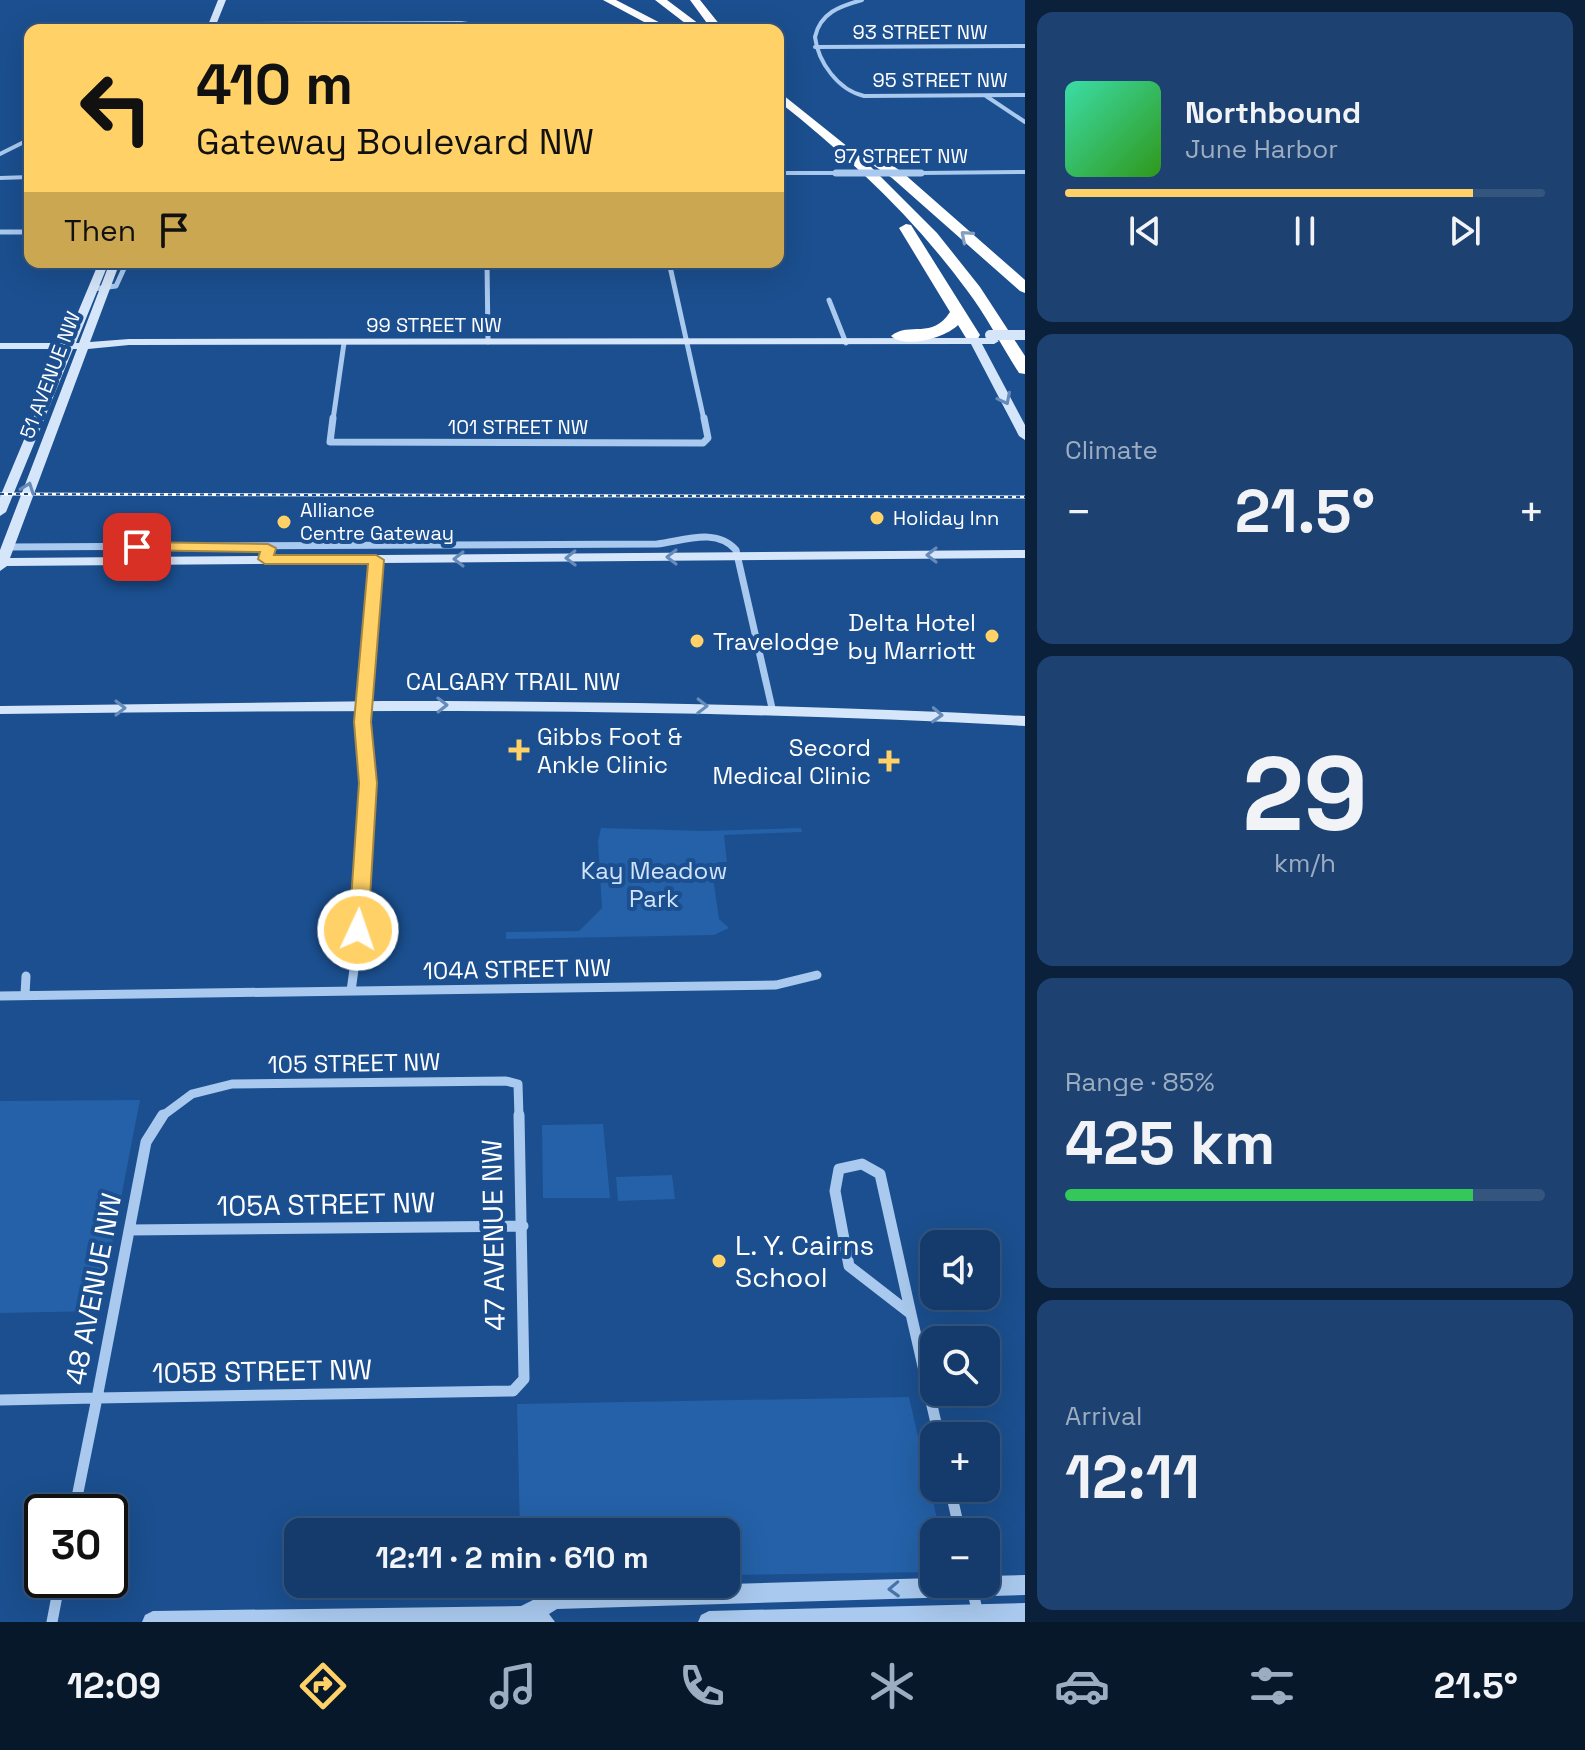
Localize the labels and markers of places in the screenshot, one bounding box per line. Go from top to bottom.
place label: Alliance Centre Gateway [300,497,454,546]
place label: Holiday Inn [893,505,999,531]
marker: Holiday Inn [868,509,886,527]
pin [103,513,171,581]
marker: Alliance Centre Gateway [275,513,293,531]
place label: Delta Hotel by Marriott [848,607,976,666]
place label: Travelodge [713,626,840,657]
marker: Delta Hotel by Marriott [983,627,1001,645]
marker: Travelodge [688,632,706,650]
place label: Gibbs Foot & Ankle Clinic [537,721,682,780]
place label: Secord Medical Clinic [712,732,871,791]
marker: Gibbs Foot & Ankle Clinic [508,739,530,761]
marker: Secord Medical Clinic [878,750,900,772]
place label: L. Y. Cairns School [735,1227,874,1295]
marker: L. Y. Cairns School [710,1252,728,1270]

